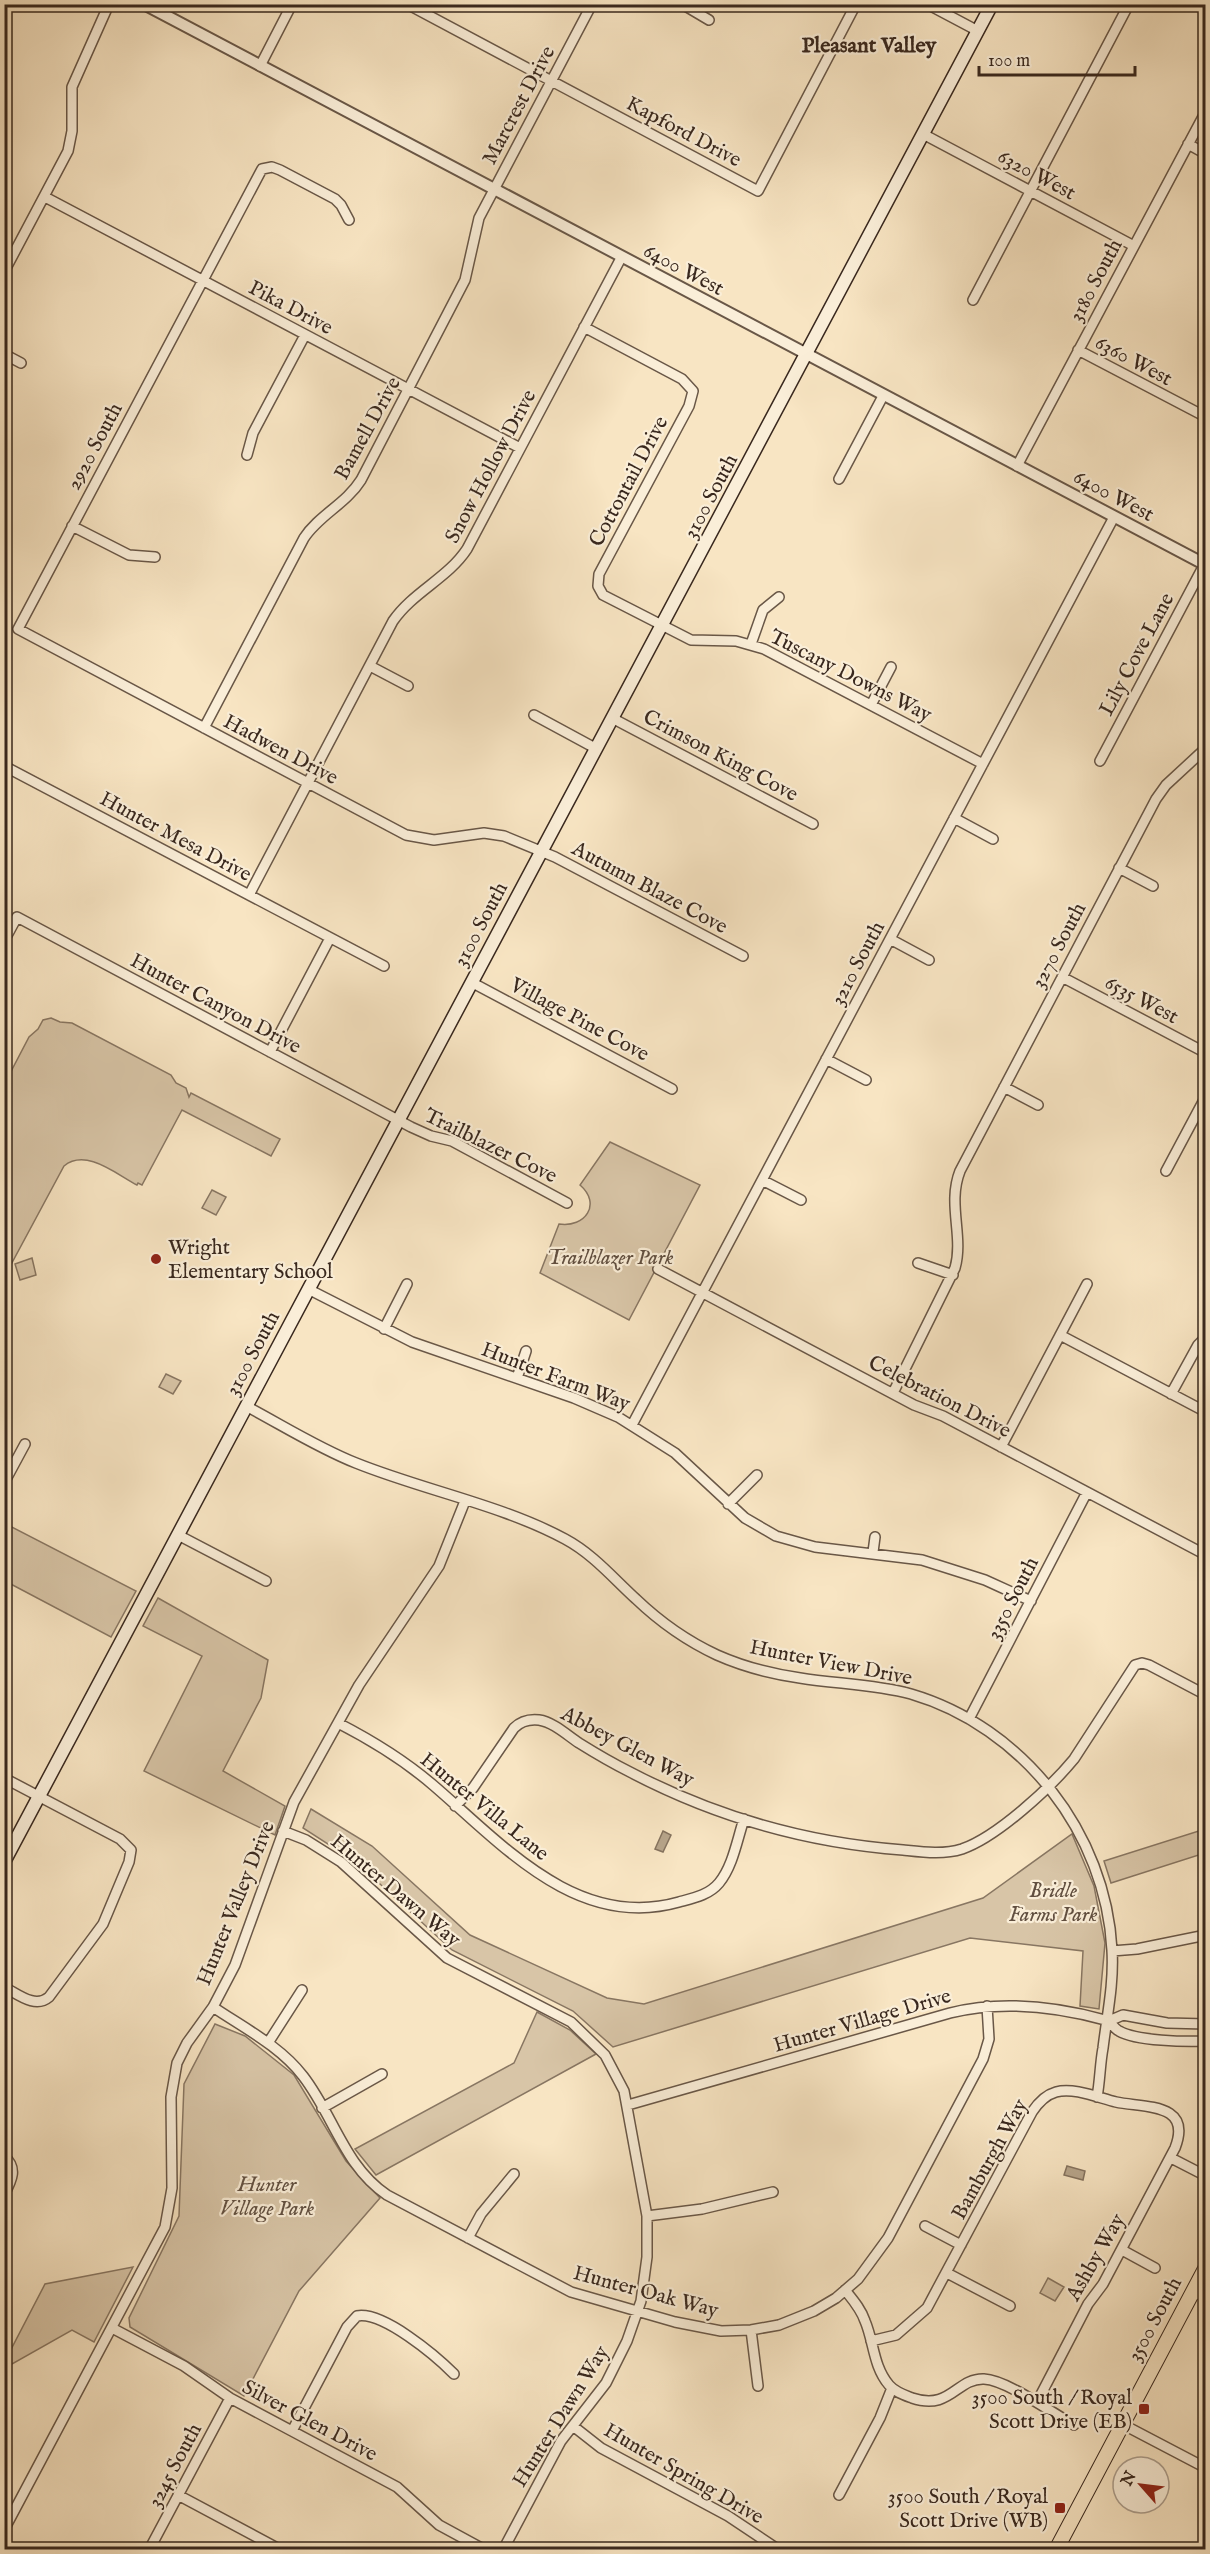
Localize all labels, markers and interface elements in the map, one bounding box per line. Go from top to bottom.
district label: Pleasant Valley [802,32,938,60]
scale bar [979,39,1135,77]
street label: Marcrest Drive [477,41,562,170]
text: 100 m [988,50,1030,73]
street label: Kapford Drive [621,91,746,174]
street label: 6320 West [993,144,1080,207]
street label: 3180 South [1063,235,1129,327]
street label: 6400 West [638,238,728,303]
street label: Pika Drive [244,275,337,342]
street label: 6360 West [1090,330,1177,393]
street label: Bamell Drive [329,372,408,485]
street label: Snow Hollow Drive [439,385,543,548]
street label: 2920 South [61,398,130,495]
street label: Cottontail Drive [584,411,675,552]
street label: 3100 South [678,450,745,544]
street label: 6400 West [1068,464,1158,529]
street label: Lily Cove Lane [1094,588,1181,721]
street label: Tuscany Downs Way [765,624,937,729]
street label: Crimson King Cove [638,704,803,809]
street label: Hadwen Drive [218,709,343,792]
street label: Hunter Mesa Drive [95,786,256,889]
street label: Autumn Blaze Cove [566,835,732,941]
street label: 3100 South [448,878,515,972]
street label: 3270 South [1025,898,1093,993]
street label: 3210 South [825,917,892,1010]
street label: Hunter Canyon Drive [125,948,306,1061]
street label: 6535 West [1100,970,1183,1031]
street label: Village Pine Cove [504,972,654,1068]
street label: Trailblazer Cove [420,1103,561,1190]
place label: Wright Elementary School [168,1235,333,1286]
park label: Trailblazer Park [547,1245,674,1272]
marker: Wright Elementary School [149,1252,163,1266]
street label: 3100 South [220,1307,287,1401]
street label: Hunter Farm Way [477,1337,634,1418]
street label: Celebration Drive [863,1350,1016,1445]
street label: 3350 South [981,1553,1046,1645]
street label: Hunter View Drive [747,1634,915,1693]
street label: Abbey Glen Way [555,1700,699,1794]
street label: Hunter Villa Lane [414,1747,554,1868]
street label: Hunter Valley Drive [191,1817,282,1990]
street label: Hunter Dawn Way [324,1829,466,1954]
park label: Bridle Farms Park [1009,1878,1098,1929]
street label: Hunter Village Drive [771,1983,955,2060]
street label: Bamburgh Way [946,2094,1035,2225]
park label: Hunter Village Park [220,2172,315,2223]
street label: Ashby Way [1060,2209,1132,2307]
street label: Hunter Oak Way [570,2260,722,2325]
street label: 3500 South [1122,2273,1189,2367]
street label: Hunter Dawn Way [507,2340,616,2493]
street label: Silver Glen Drive [237,2374,382,2469]
place label: 3500 South / Royal Scott Drive (EB) [972,2385,1132,2436]
marker: 3500 South / Royal Scott Drive (EB) [1137,2402,1151,2416]
street label: Hunter Spring Drive [598,2418,768,2531]
street label: 3245 South [142,2419,209,2512]
north arrow [1111,2455,1171,2515]
text: N [1117,2468,1142,2491]
place label: 3500 South / Royal Scott Drive (WB) [888,2484,1048,2535]
marker: 3500 South / Royal Scott Drive (WB) [1053,2501,1067,2515]

